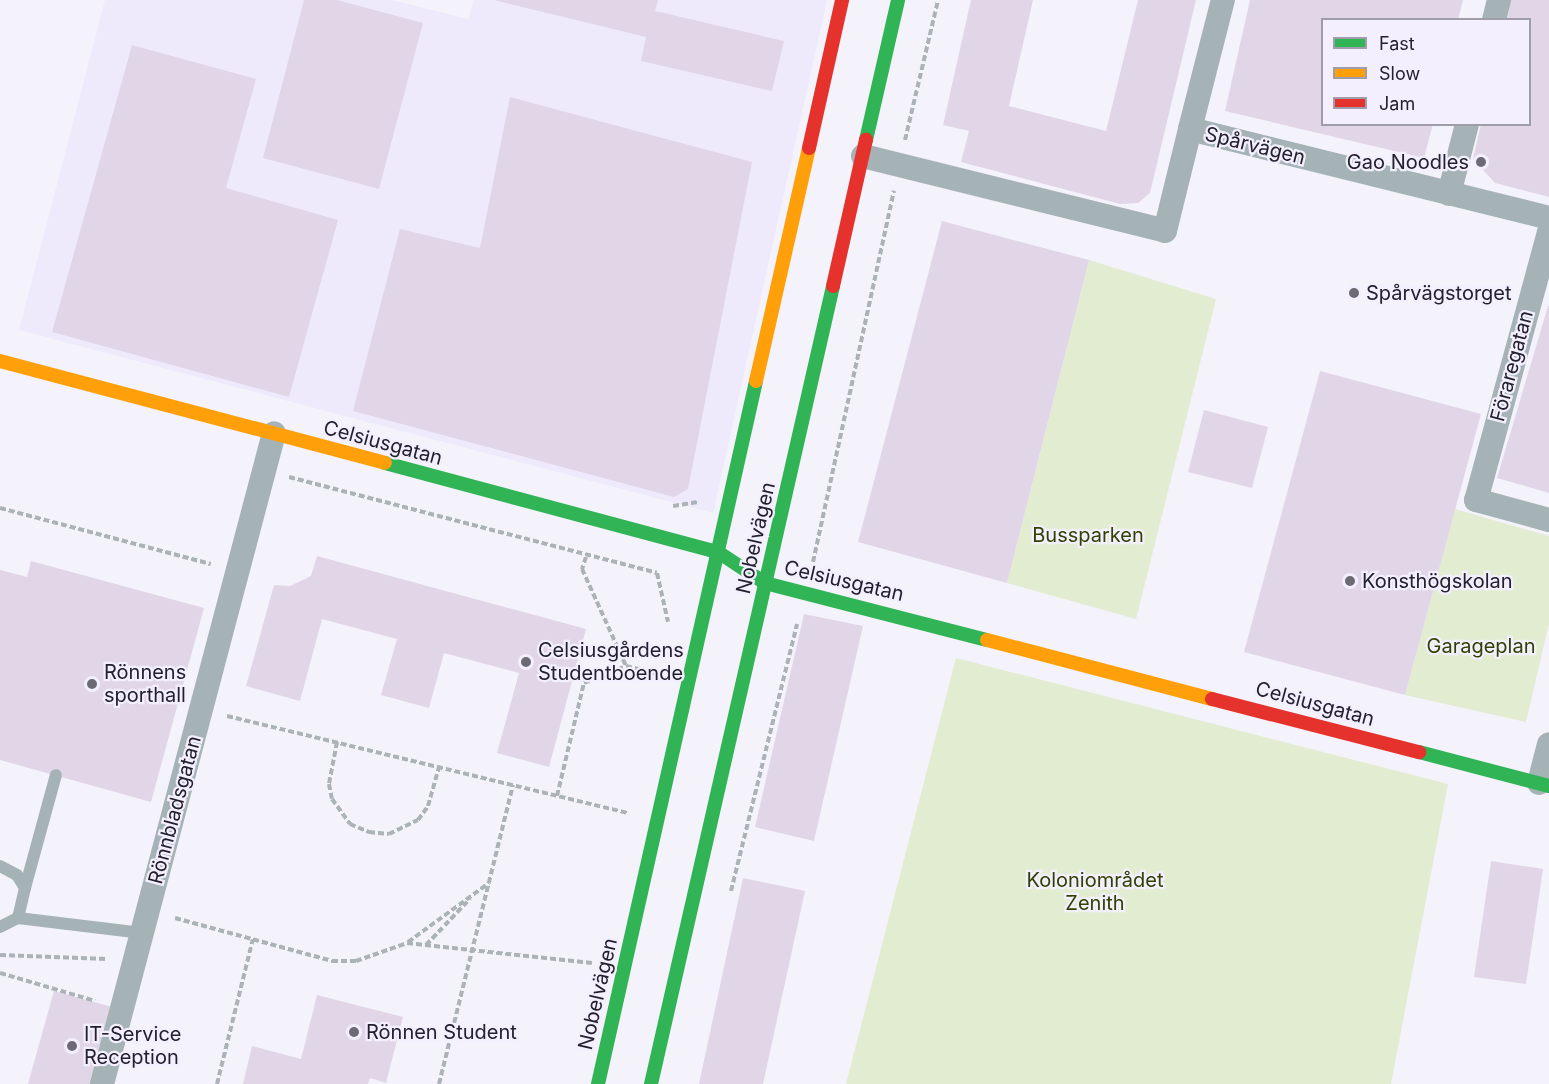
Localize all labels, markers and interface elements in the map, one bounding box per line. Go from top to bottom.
legend [1321,18,1531,126]
text: Fast [1379,33,1415,54]
text: Slow [1379,63,1420,84]
text: Jam [1379,93,1415,114]
street label: Spårvägen [1202,122,1308,170]
place label: Gao Noodles [1347,150,1469,174]
marker: Gao Noodles [1474,155,1488,169]
place label: Spårvägstorget [1366,281,1512,305]
marker: Spårvägstorget [1347,286,1361,300]
street label: Föraregatan [1486,308,1538,424]
street label: Celsiusgatan [321,416,445,470]
street label: Nobelvägen [731,480,781,596]
park label: Bussparken [1032,523,1144,547]
street label: Celsiusgatan [782,556,906,606]
place label: Konsthögskolan [1362,569,1513,593]
marker: Konsthögskolan [1343,574,1357,588]
park label: Garageplan [1427,634,1535,658]
place label: Celsiusgårdens Studentboende [538,638,684,685]
marker: Celsiusgårdens Studentboende [519,655,533,669]
place label: Rönnens sporthall [104,660,186,707]
marker: Rönnens sporthall [85,677,99,691]
street label: Celsiusgatan [1253,677,1377,731]
street label: Rönnbladsgatan [144,733,206,887]
park label: Koloniområdet Zenith [1027,868,1163,915]
street label: Nobelvägen [573,936,623,1052]
place label: Rönnen Student [366,1020,517,1044]
place label: IT-Service Reception [84,1022,182,1069]
marker: Rönnen Student [347,1025,361,1039]
marker: IT-Service Reception [65,1039,79,1053]

